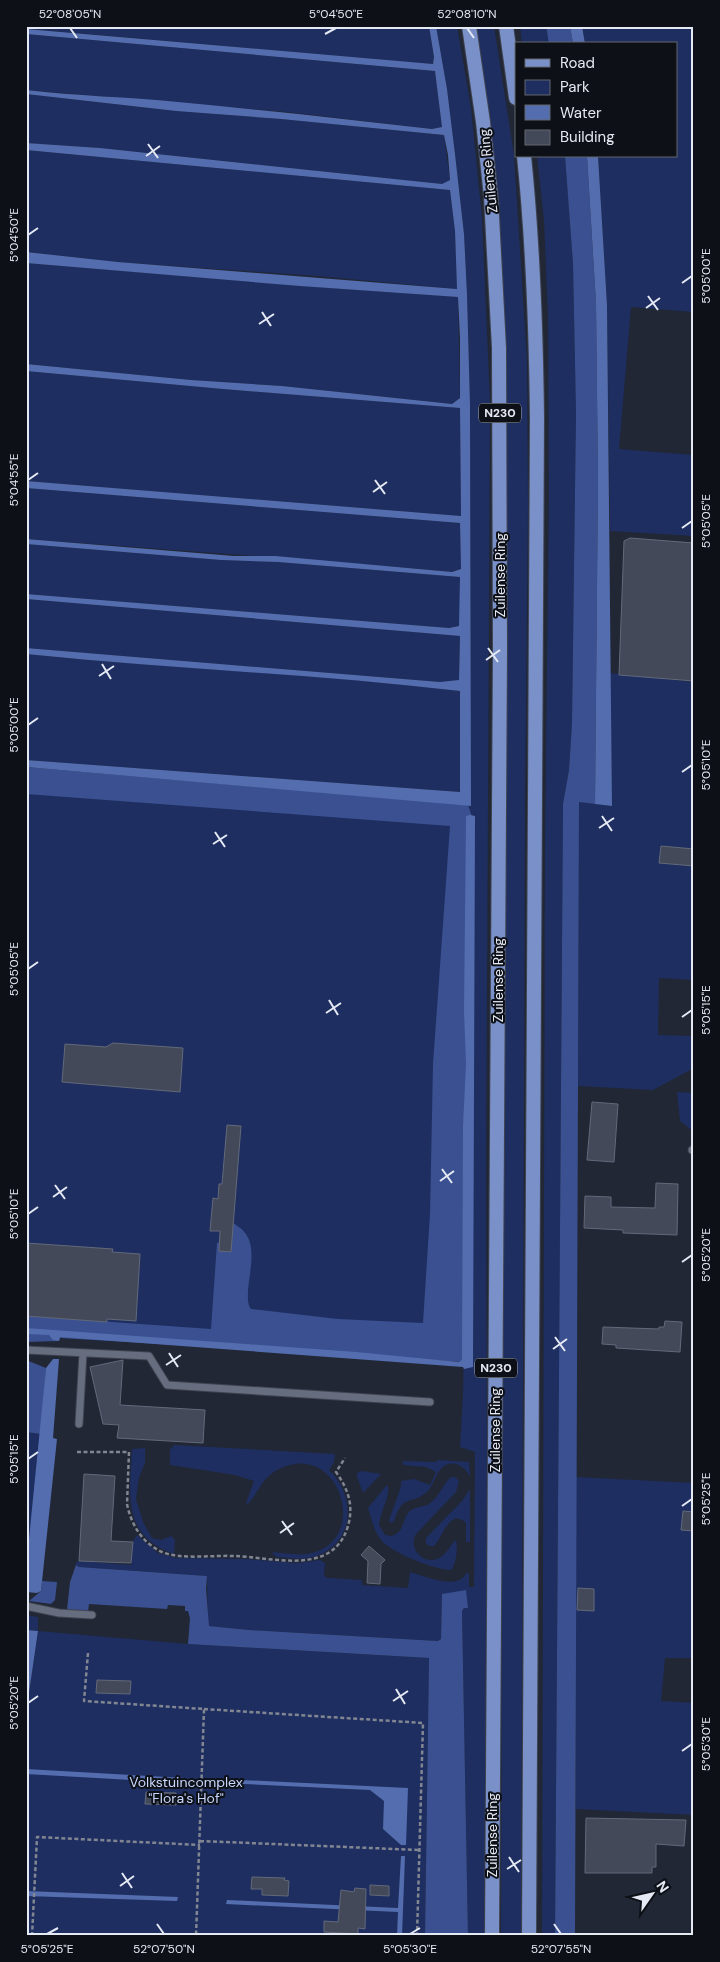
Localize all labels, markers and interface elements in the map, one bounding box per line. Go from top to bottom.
text: 52°08'05"N [39,6,101,22]
text: 5°04'50"E [309,6,363,22]
text: 52°08'10"N [437,6,497,22]
legend [515,42,678,158]
text: Road [560,53,595,73]
text: Park [560,77,590,97]
text: Water [560,103,602,123]
text: Building [560,127,615,147]
street label: Zuilense Ring [475,128,501,214]
text: 5°04'50"E [6,208,22,262]
text: 5°05'00"E [698,248,714,304]
road number: N230 [479,403,521,422]
text: 5°04'55"E [6,453,22,507]
text: 5°05'05"E [698,494,714,548]
street label: Zuilense Ring [491,533,509,617]
text: 5°05'00"E [6,697,22,753]
text: 5°05'10"E [698,739,714,790]
street label: Zuilense Ring [489,938,507,1022]
text: 5°05'05"E [6,942,22,996]
text: 5°05'15"E [698,985,714,1035]
text: 5°05'10"E [6,1188,22,1239]
text: 5°05'20"E [698,1228,714,1282]
road number: N230 [475,1359,517,1378]
street label: Zuilense Ring [486,1388,504,1472]
text: 5°05'15"E [6,1434,22,1484]
text: 5°05'25"E [698,1472,714,1525]
text: 5°05'20"E [6,1676,22,1730]
text: 5°05'30"E [698,1717,714,1771]
park label: Volkstuincomplex "Flora's Hof" [129,1773,243,1807]
street label: Zuilense Ring [483,1793,501,1877]
north arrow [628,1870,678,1920]
text: N [652,1877,673,1896]
text: 5°05'25"E [21,1941,74,1957]
text: 52°07'50"N [133,1941,195,1957]
text: 5°05'30"E [383,1941,437,1957]
text: 52°07'55"N [531,1941,591,1957]

